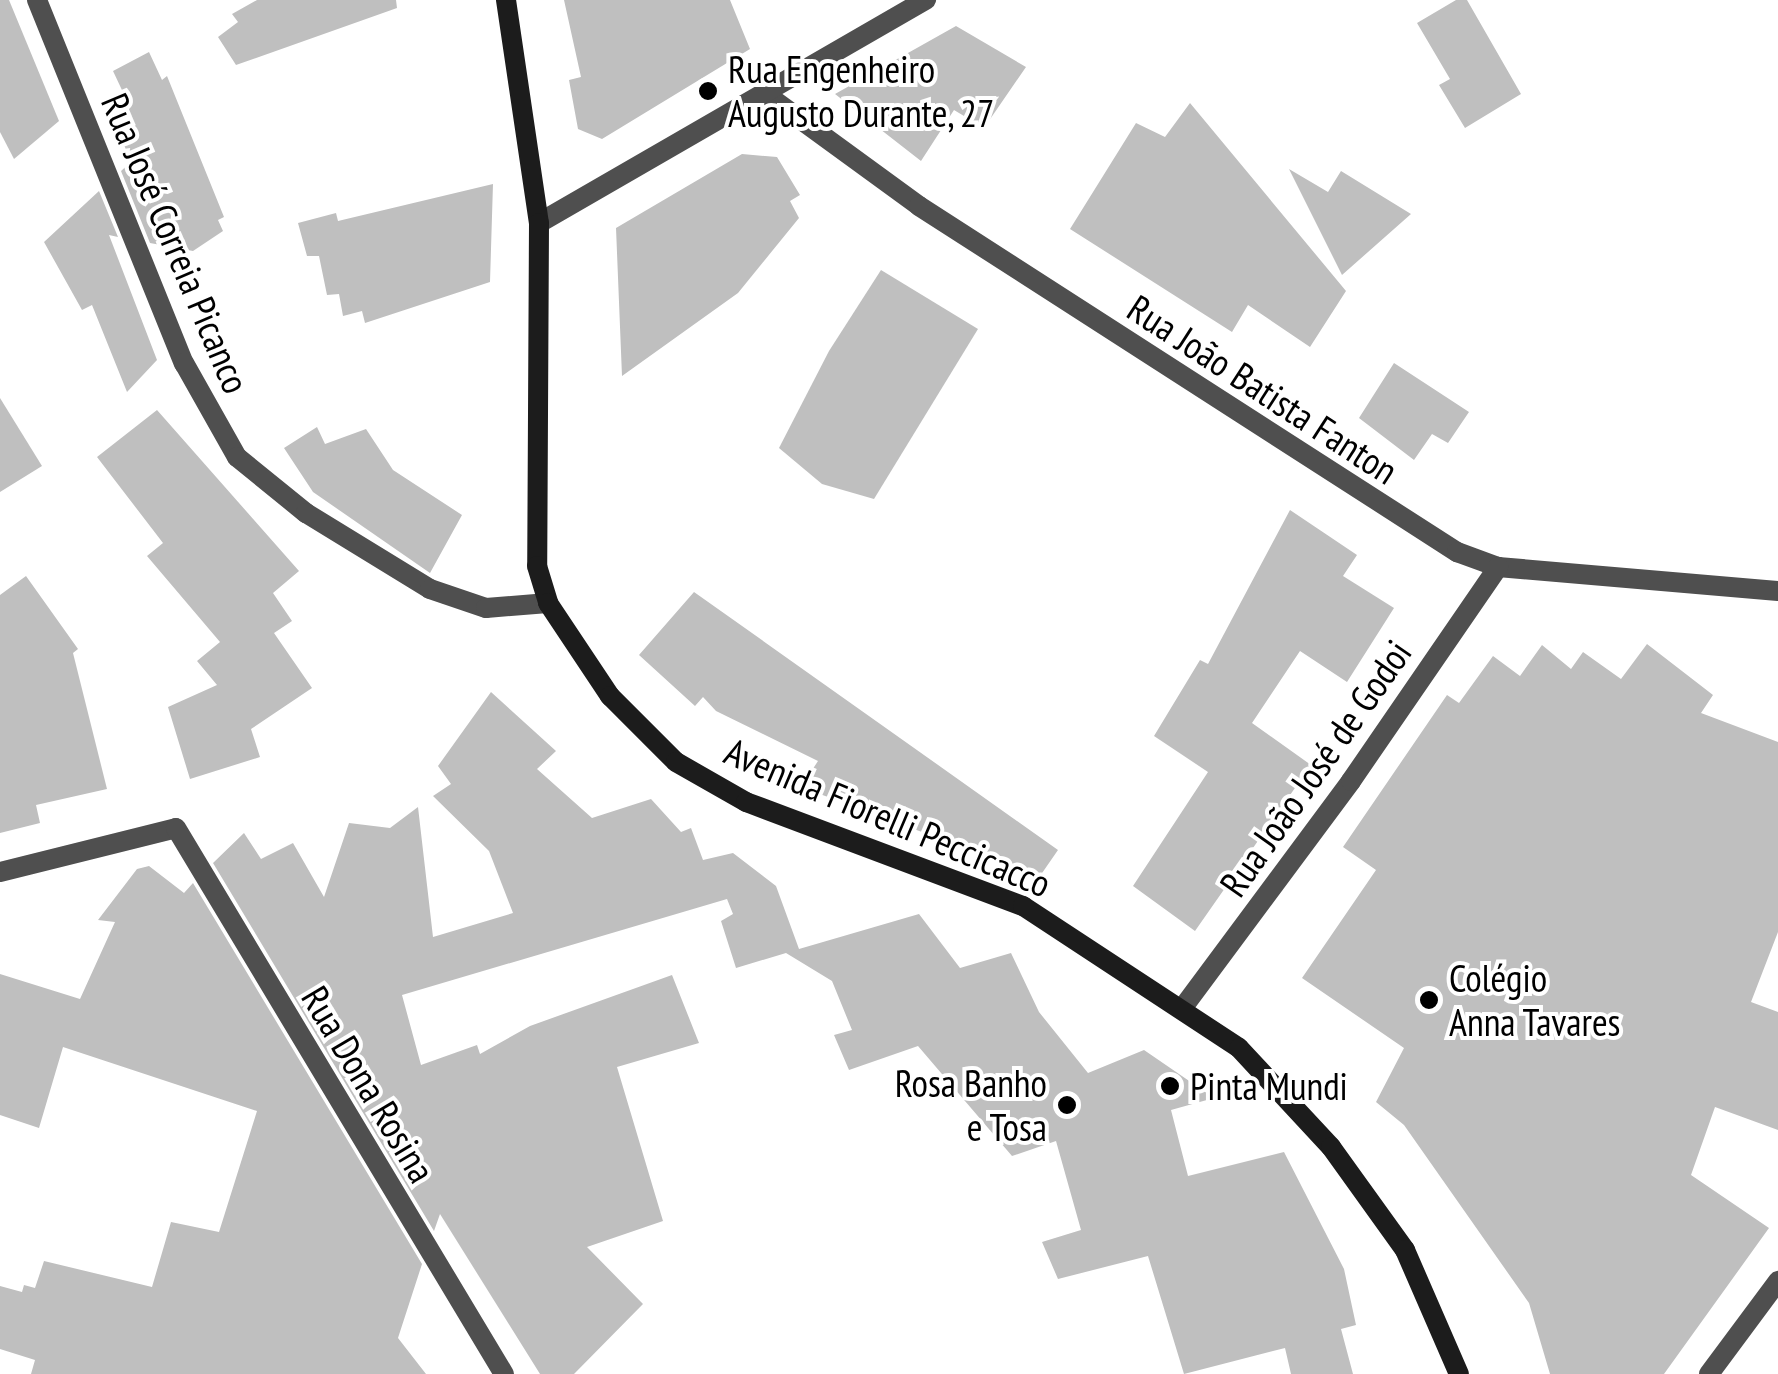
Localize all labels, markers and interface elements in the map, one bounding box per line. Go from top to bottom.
place label: Rua Engenheiro Augusto Durante, 27 [728,46,997,136]
marker: Rua Engenheiro Augusto Durante, 27 [697,80,719,102]
street label: Rua José Correia Picanco [92,86,260,400]
street label: Rua João Batista Fanton [1120,285,1406,493]
street label: Rua João José de Godoi [1210,631,1420,905]
street label: Avenida Fiorelli Peccicacco [718,728,1058,906]
place label: Colégio Anna Tavares [1449,955,1621,1044]
street label: Rua Dona Rosina [293,978,445,1190]
marker: Colégio Anna Tavares [1418,989,1440,1011]
place label: Rosa Banho e Tosa [895,1060,1047,1150]
place label: Pinta Mundi [1190,1063,1348,1109]
marker: Pinta Mundi [1159,1075,1181,1097]
marker: Rosa Banho e Tosa [1056,1094,1078,1116]

